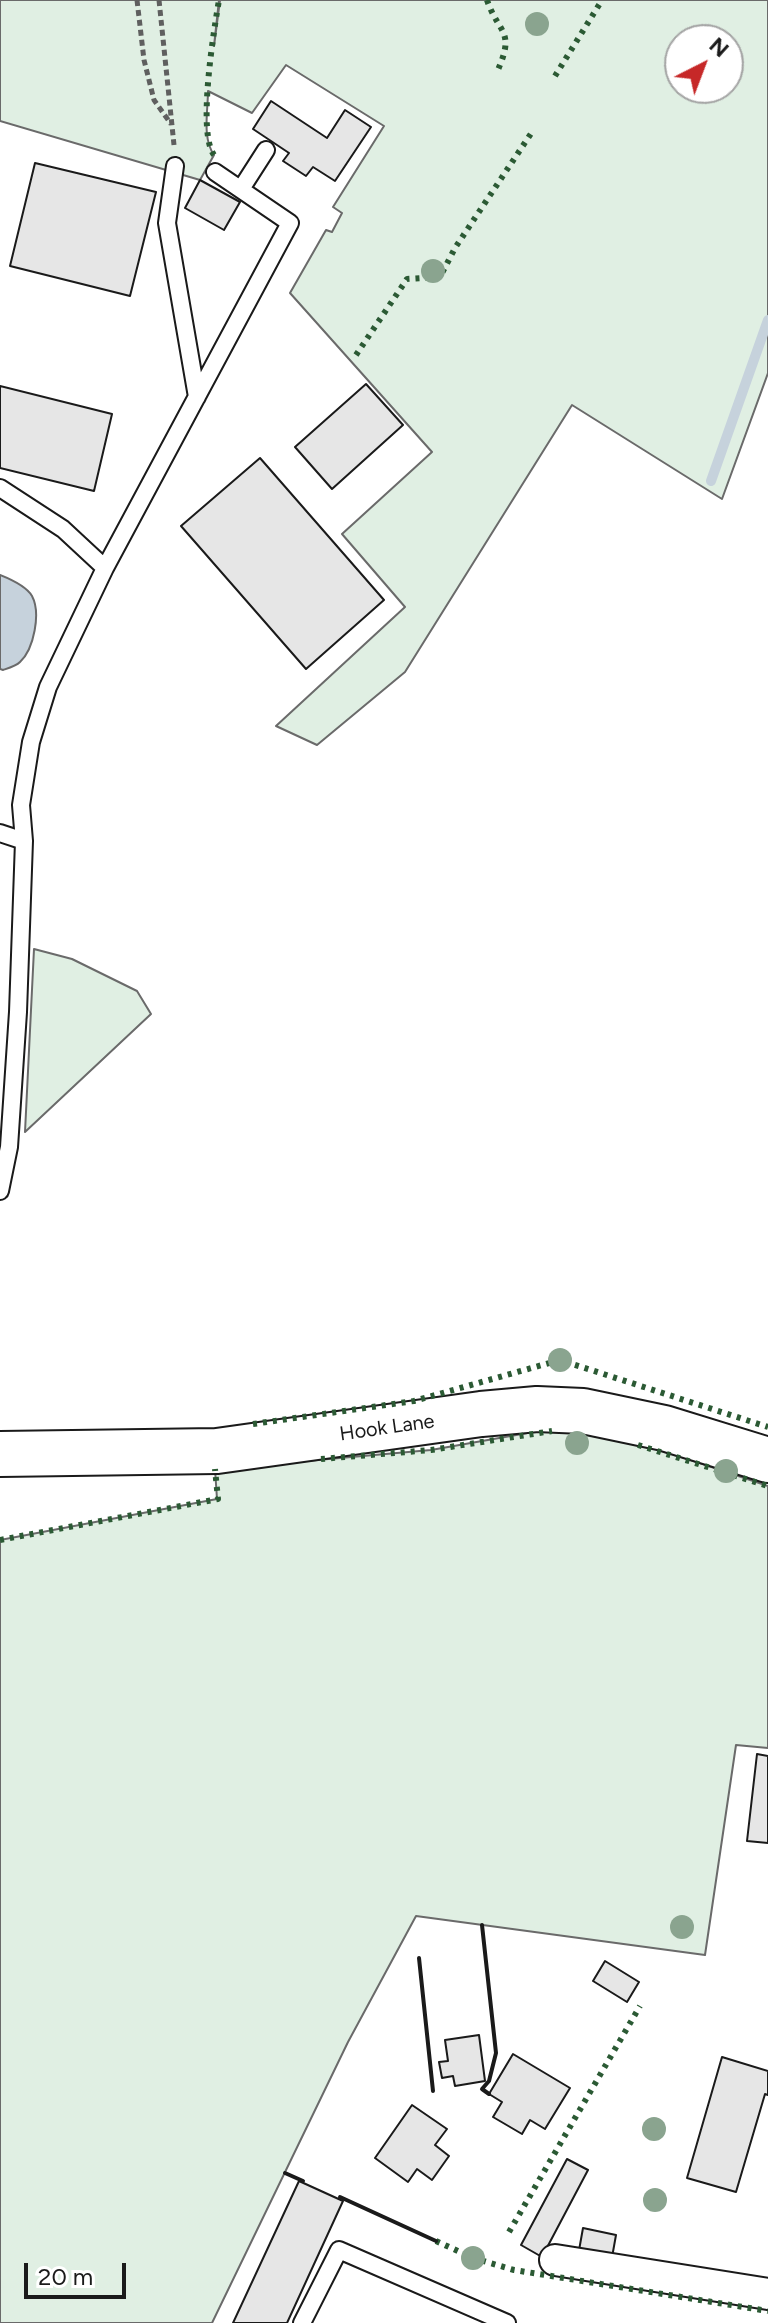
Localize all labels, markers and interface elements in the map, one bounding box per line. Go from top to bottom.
north arrow [664,24,744,104]
text: N [704,32,734,63]
street label: Hook Lane [338,1409,436,1447]
scale bar [28,2247,130,2297]
text: 20 m [38,2262,93,2291]

